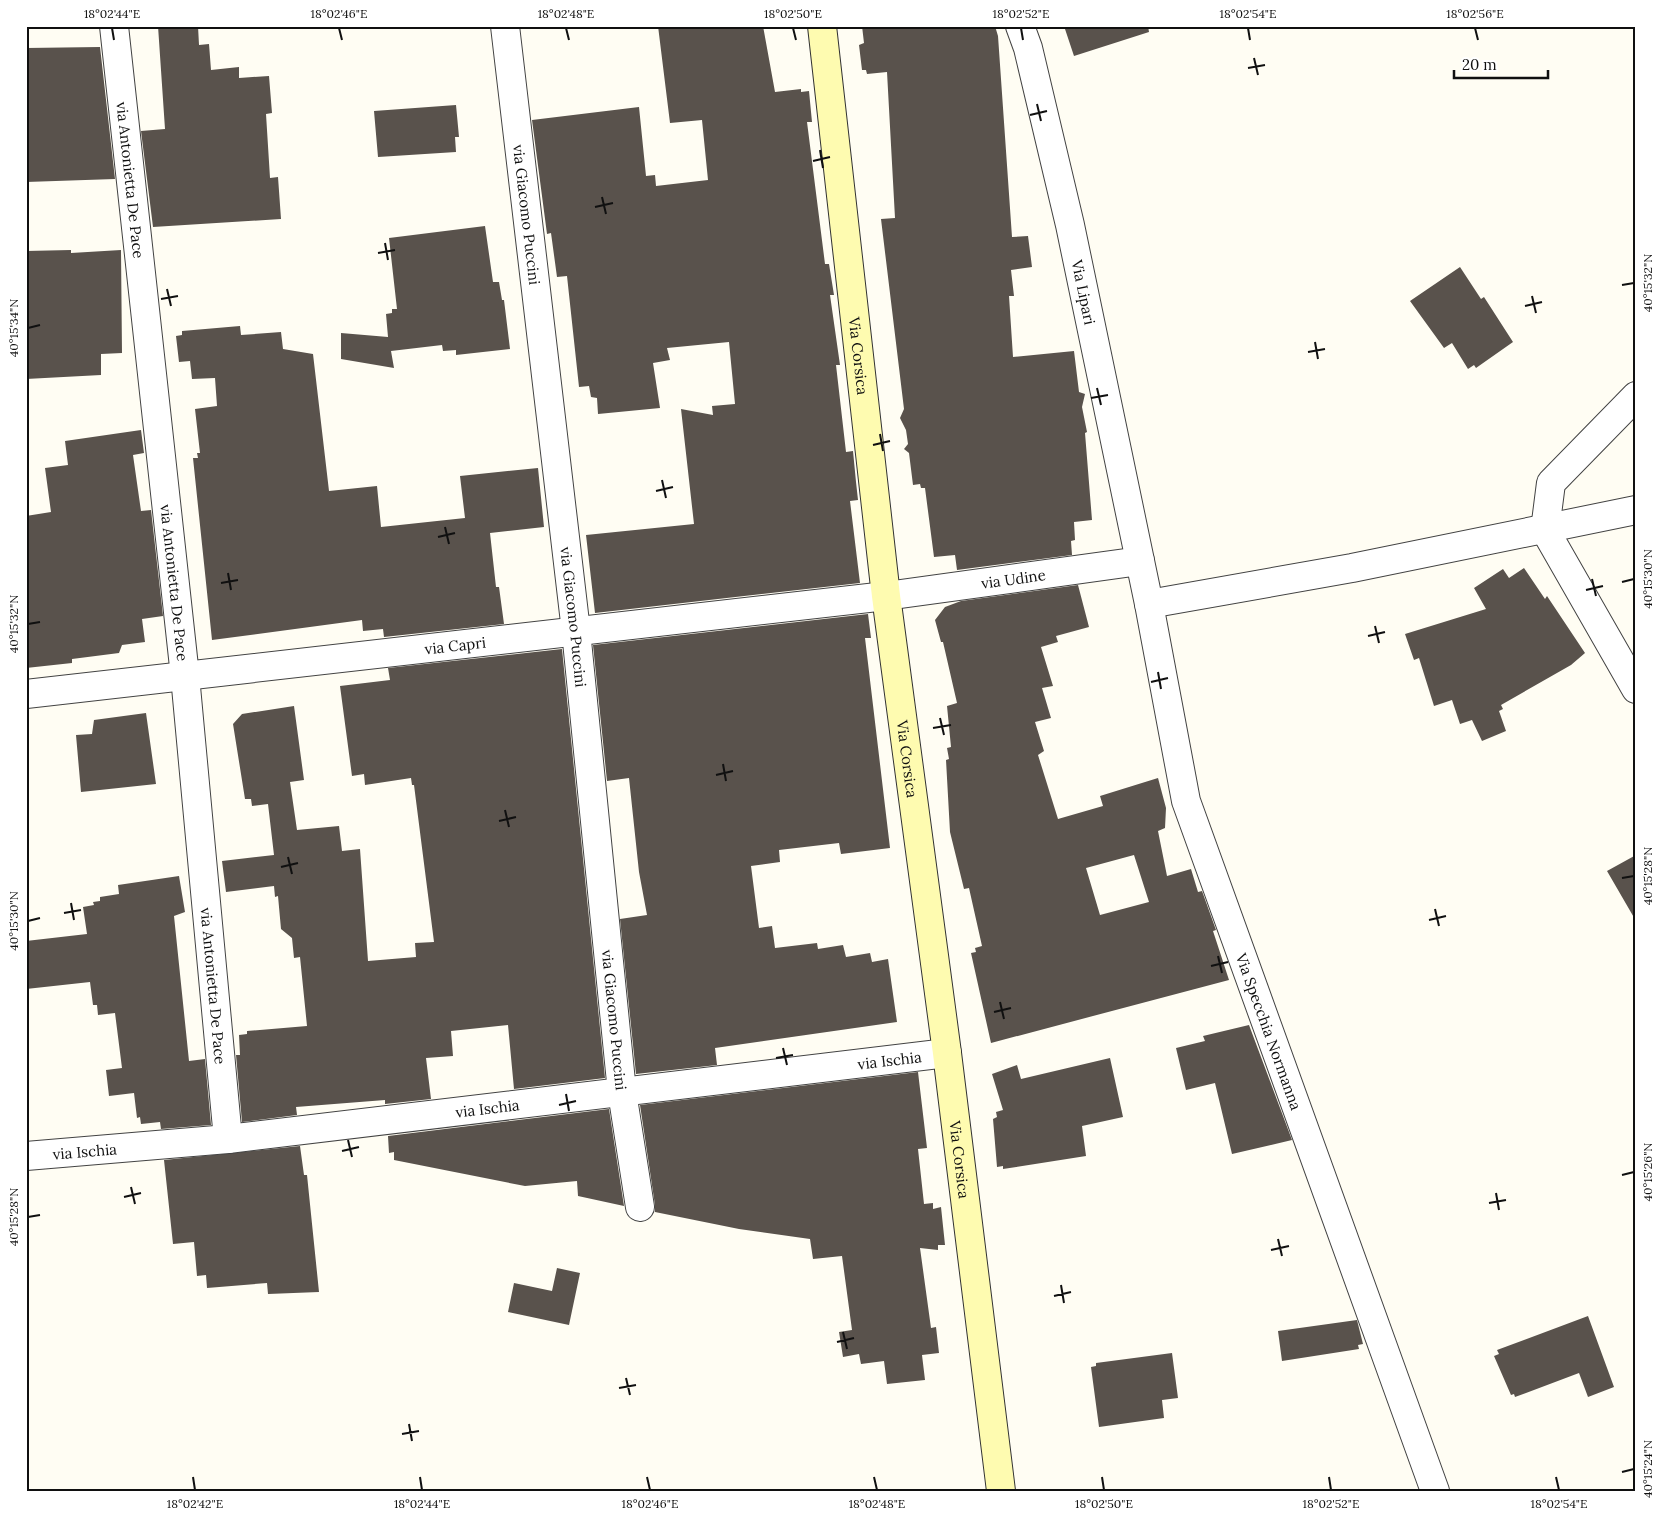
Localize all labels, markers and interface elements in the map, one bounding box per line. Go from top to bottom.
text: 18°02'44"E [84,6,140,21]
text: 18°02'46"E [311,6,367,21]
text: 18°02'48"E [538,6,594,21]
text: 18°02'50"E [764,6,822,21]
text: 18°02'52"E [993,6,1049,21]
text: 18°02'54"E [1220,6,1276,21]
text: 18°02'56"E [1446,6,1504,21]
scale bar [1454,48,1548,80]
text: 20 m [1462,55,1497,74]
street label: via Antonietta De Pace [113,101,149,259]
street label: via Giacomo Puccini [509,143,545,286]
text: 40°15'32"N [1640,254,1655,312]
street label: Via Lipari [1068,257,1100,326]
text: 40°15'34"N [6,299,21,357]
street label: Via Corsica [845,315,873,396]
street label: via Antonietta De Pace [157,503,193,662]
street label: via Giacomo Puccini [557,546,591,688]
text: 40°15'30"N [1640,549,1655,609]
street label: via Udine [980,565,1047,592]
text: 40°15'32"N [6,595,21,653]
street label: via Capri [424,632,487,658]
street label: Via Corsica [893,718,922,799]
text: 40°15'28"N [1640,847,1655,905]
text: 40°15'30"N [6,891,21,951]
street label: via Antonietta De Pace [197,907,231,1065]
street label: via Giacomo Puccini [598,949,631,1091]
street label: Via Specchia Normanna [1232,950,1306,1113]
street label: via Ischia [857,1047,923,1073]
street label: via Ischia [454,1095,521,1121]
street label: Via Corsica [946,1119,974,1200]
street label: via Ischia [52,1139,118,1163]
text: 40°15'26"N [1640,1143,1655,1201]
text: 40°15'28"N [6,1188,21,1246]
text: 40°15'24"N [1640,1440,1655,1498]
text: 18°02'42"E [167,1496,223,1511]
text: 18°02'44"E [394,1496,450,1511]
text: 18°02'46"E [622,1496,678,1511]
text: 18°02'48"E [849,1496,905,1511]
text: 18°02'50"E [1075,1496,1133,1511]
text: 18°02'52"E [1303,1496,1359,1511]
text: 18°02'54"E [1531,1496,1587,1511]

